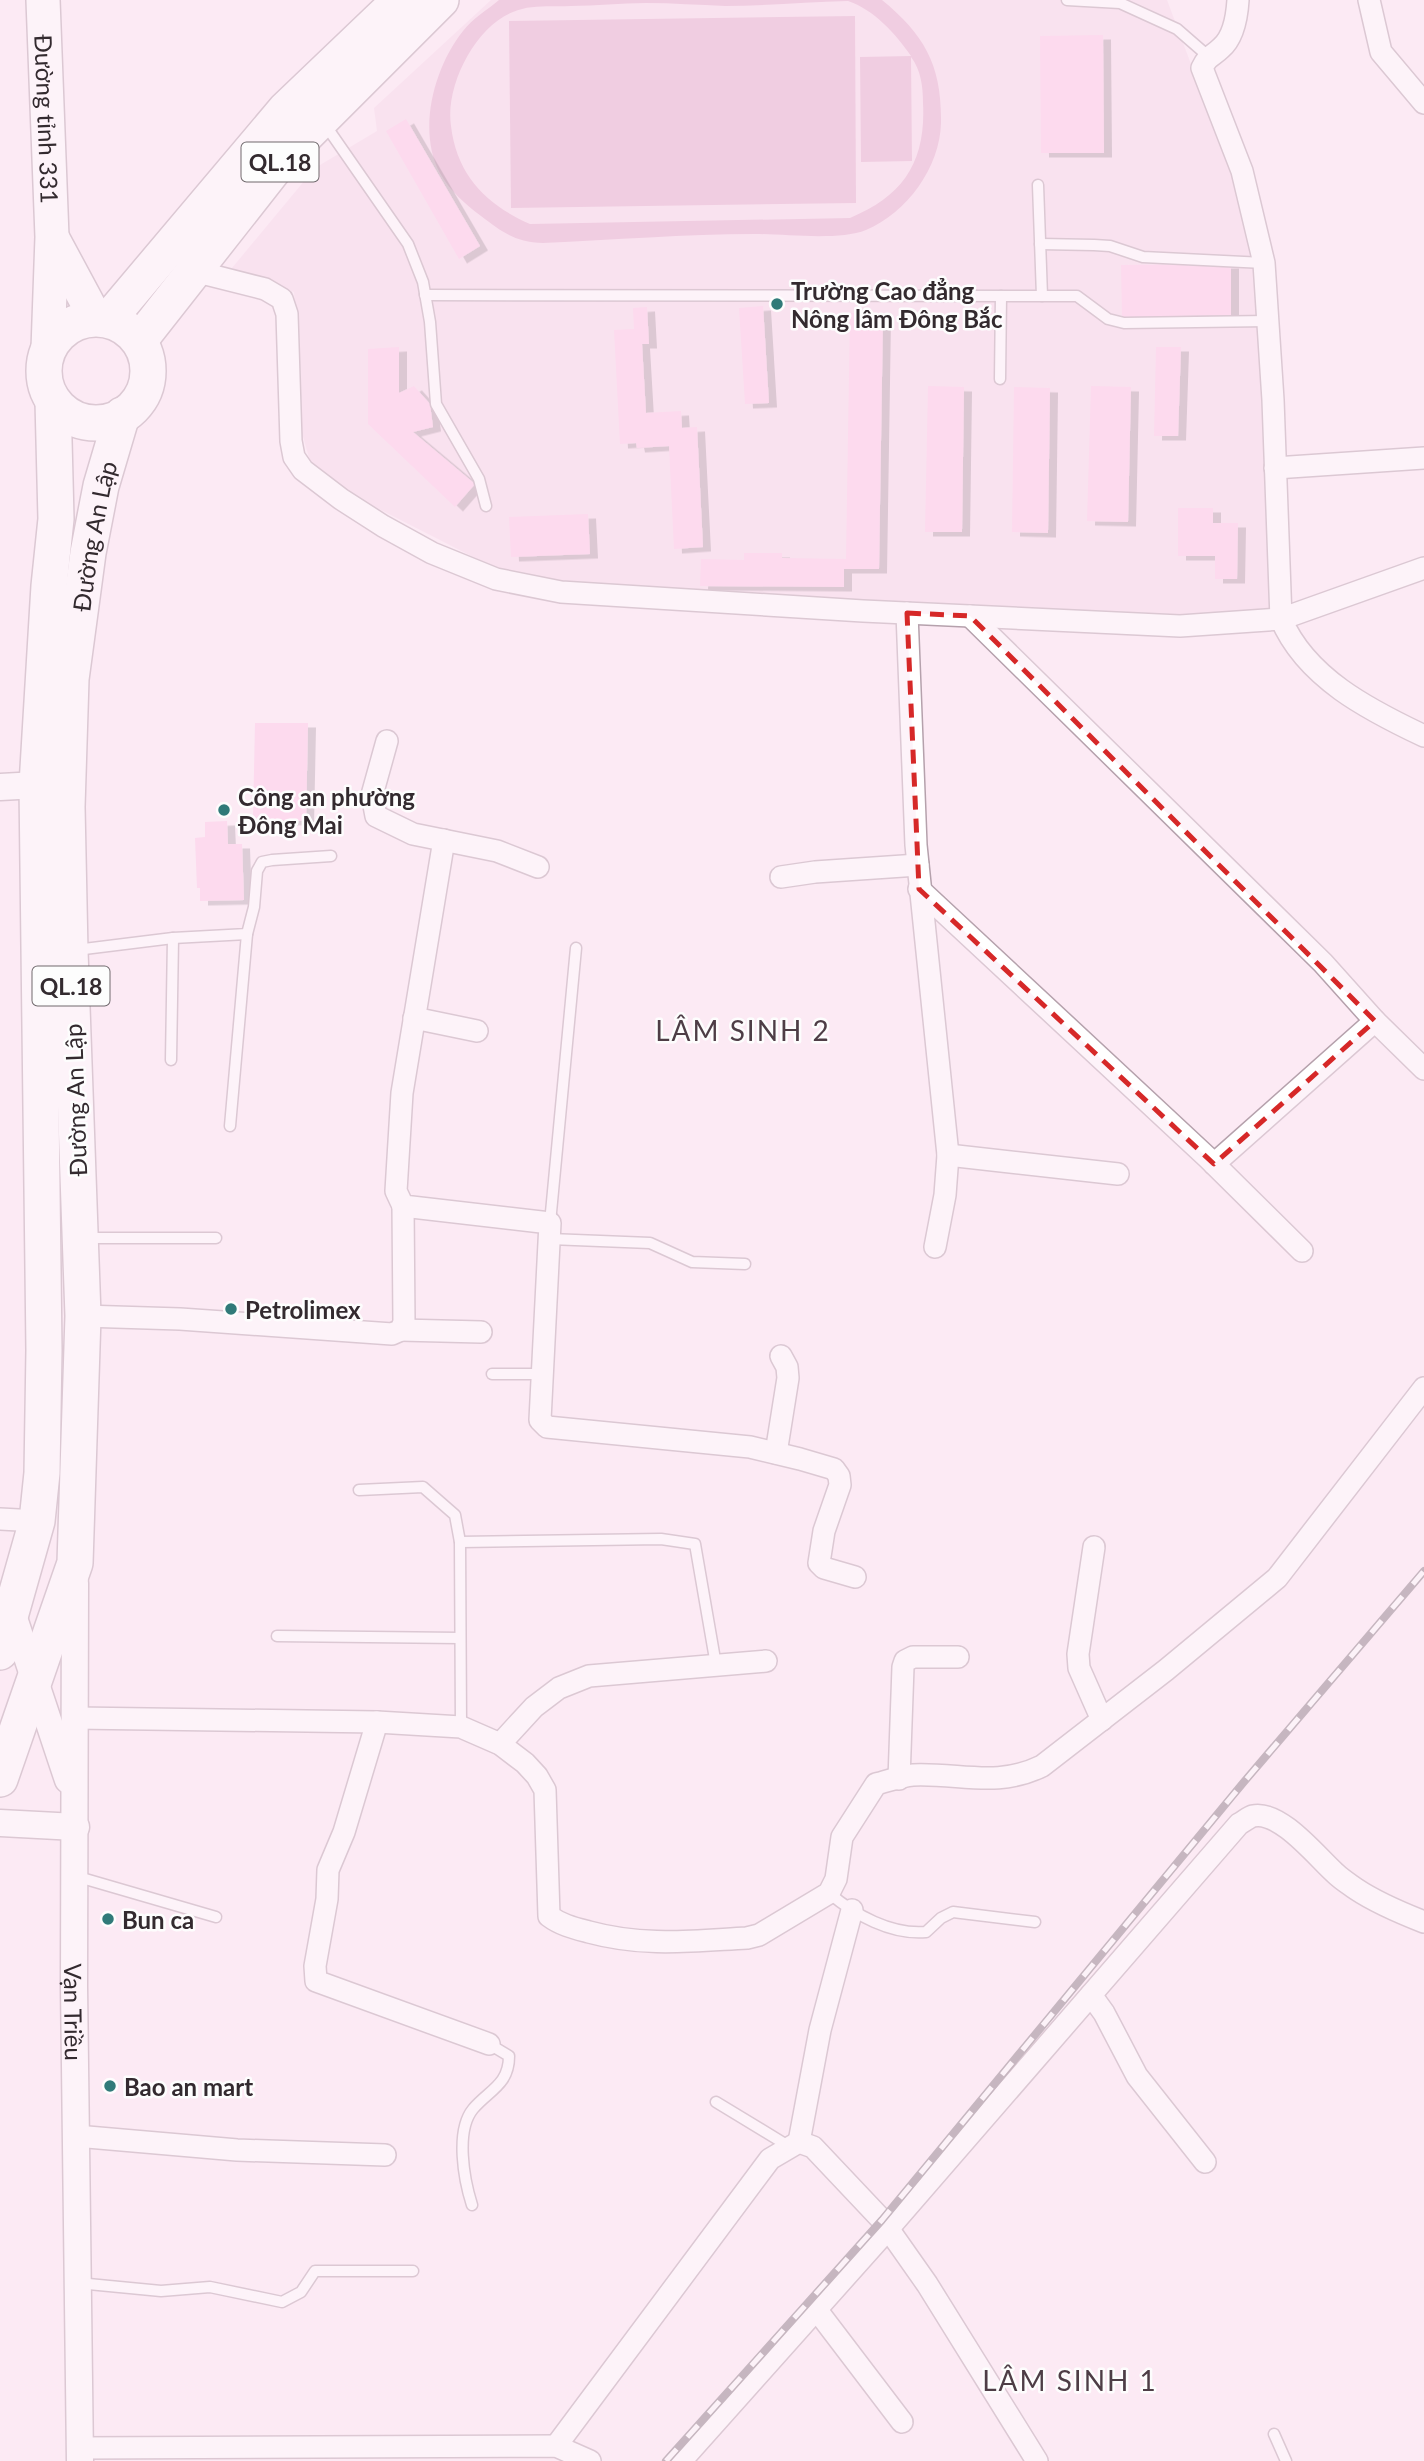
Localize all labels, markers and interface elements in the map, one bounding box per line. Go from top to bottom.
street label: Đường tỉnh 331 [30,34,65,204]
road number: QL.18 [242,142,318,182]
place label: Trường Cao đẳng Nông lâm Đông Bắc [791,276,1003,333]
marker: Trường Cao đẳng Nông lâm Đông Bắc [769,296,785,312]
street label: Đường An Lập [66,457,122,613]
place label: Công an phường Đông Mai [237,782,415,839]
marker: Công an phường Đông Mai [216,802,232,818]
road number: QL.18 [32,967,110,1006]
district label: LÂM SINH 2 [655,1013,831,1047]
street label: Đường An Lập [58,1023,92,1177]
place label: Petrolimex [245,1295,361,1324]
marker: Petrolimex [223,1301,239,1317]
place label: Bun ca [122,1905,194,1934]
marker: Bun ca [100,1911,116,1927]
street label: Vạn Triều [59,1963,89,2061]
place label: Bao an mart [124,2072,253,2101]
marker: Bao an mart [102,2078,118,2094]
district label: LÂM SINH 1 [982,2363,1158,2397]

